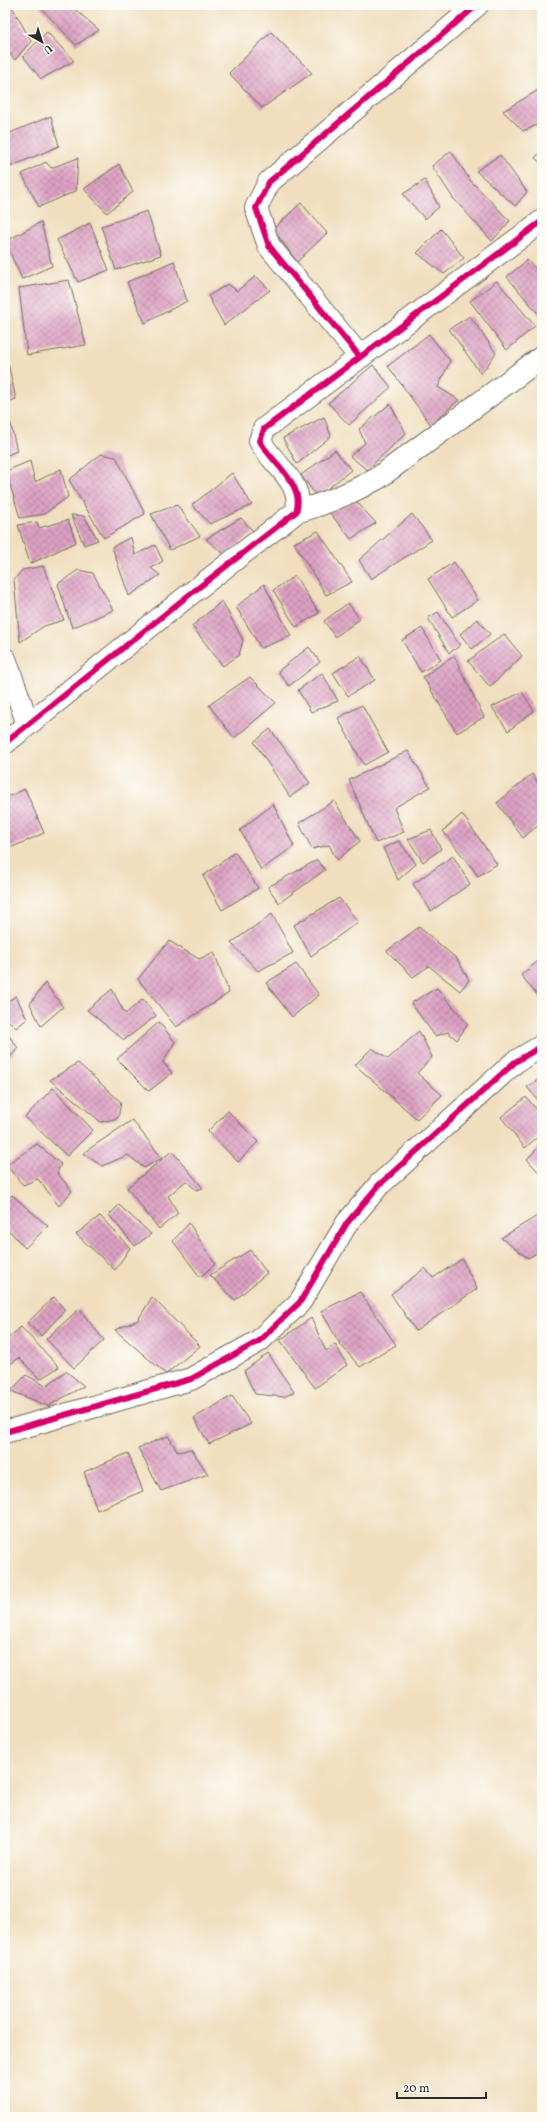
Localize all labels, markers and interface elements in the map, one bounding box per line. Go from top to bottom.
north arrow [22,22,62,62]
text: U [39,40,55,57]
scale bar [397,2074,486,2100]
text: 20 m [403,2081,430,2097]

